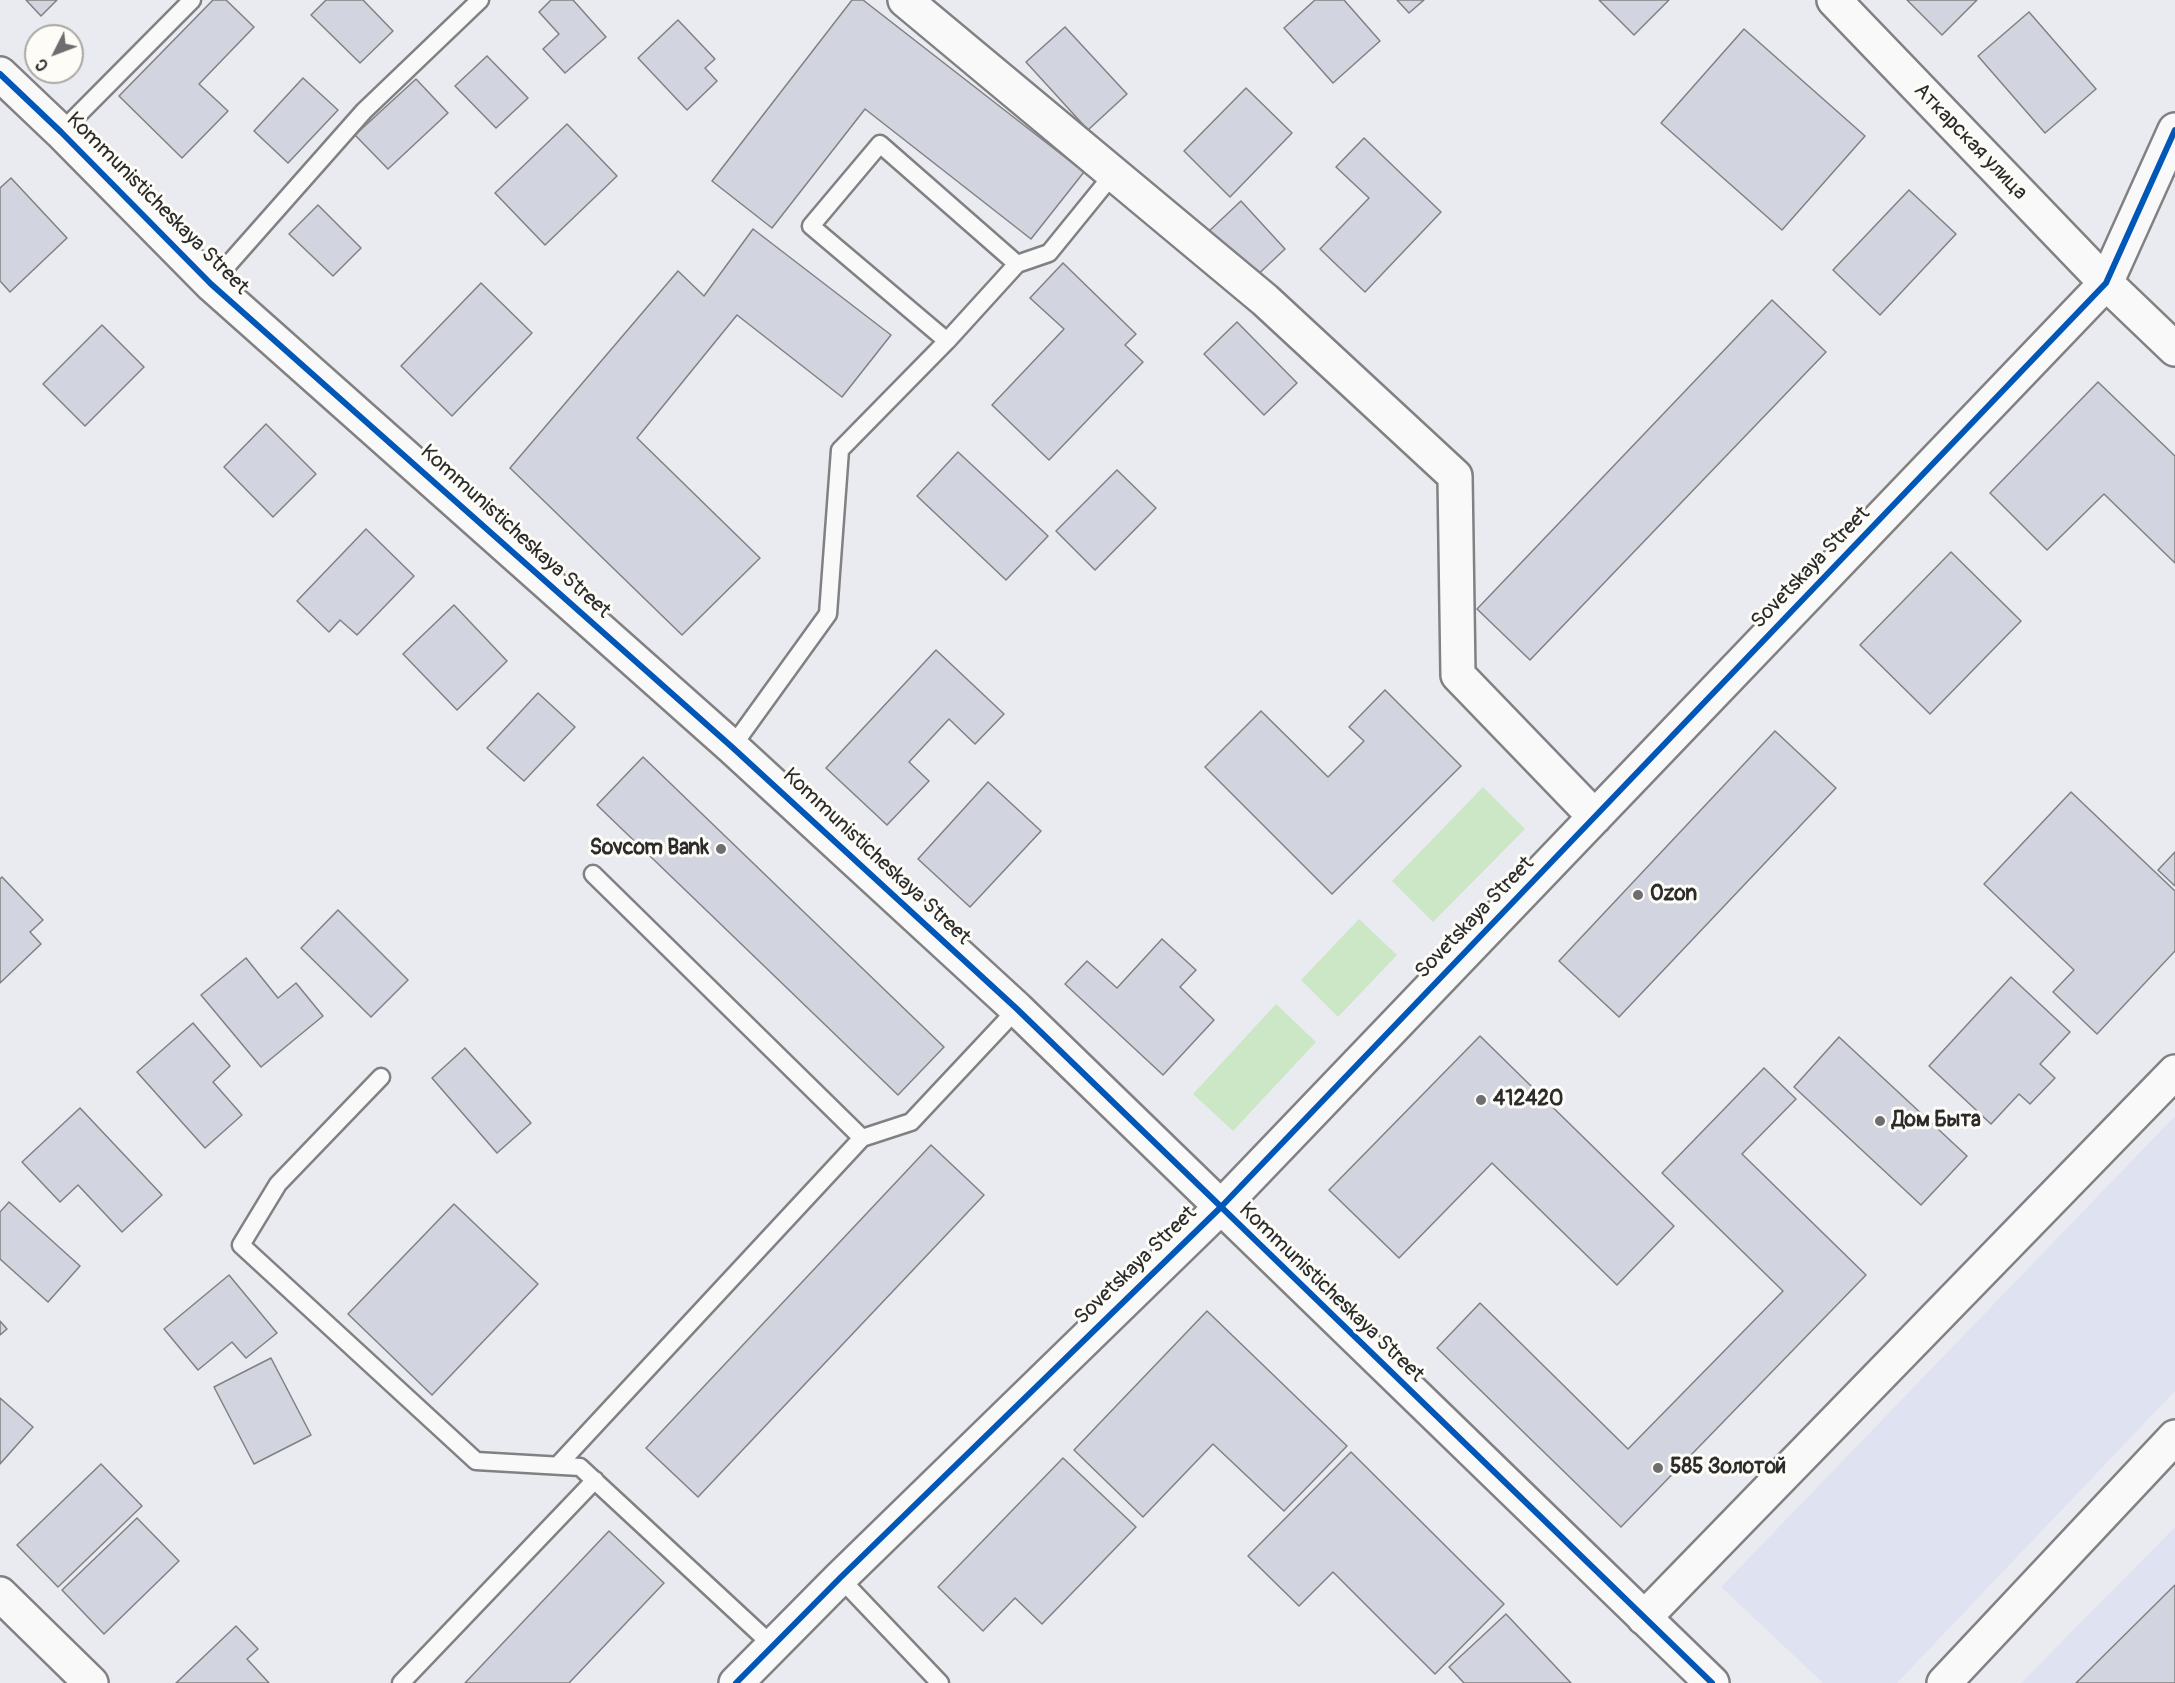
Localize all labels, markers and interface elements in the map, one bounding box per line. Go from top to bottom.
north arrow [24,24,84,84]
text: С [31,54,53,75]
street label: Аткарская улица [1908,78,2032,206]
street label: Kommunisticheskaya Street [61,108,253,300]
street label: Kommunisticheskaya Street [415,440,615,624]
street label: Sovetskaya Street [1746,502,1876,634]
street label: Kommunisticheskaya Street [777,763,975,951]
place label: Sovcom Bank [590,836,709,862]
marker: Sovcom Bank [714,842,728,856]
street label: Sovetskaya Street [1410,852,1540,984]
place label: Ozon [1650,882,1697,908]
marker: Ozon [1631,888,1645,902]
place label: 412420 [1493,1087,1563,1113]
marker: 412420 [1474,1093,1488,1107]
place label: Дом Быта [1892,1108,1981,1134]
marker: Дом Быта [1873,1114,1887,1128]
street label: Kommunisticheskaya Street [1233,1198,1429,1388]
street label: Sovetskaya Street [1070,1201,1202,1331]
place label: 585 Золотой [1670,1455,1786,1481]
marker: 585 Золотой [1651,1461,1665,1475]

